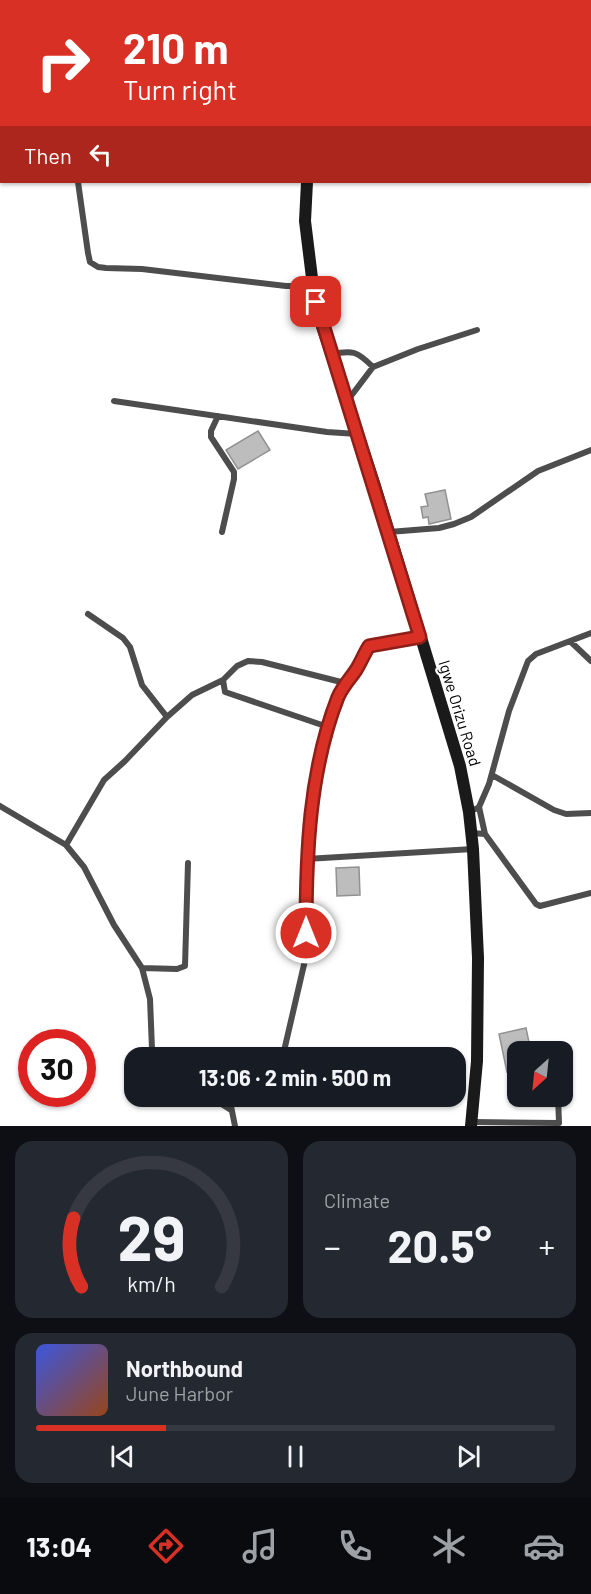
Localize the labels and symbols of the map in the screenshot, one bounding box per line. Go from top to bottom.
pin [290,276,341,327]
street label: Igwe Orizu Road [435,658,486,768]
position arrow [274,901,338,965]
speed limit sign: 30 [18,1029,96,1107]
north arrow [507,1041,573,1107]

